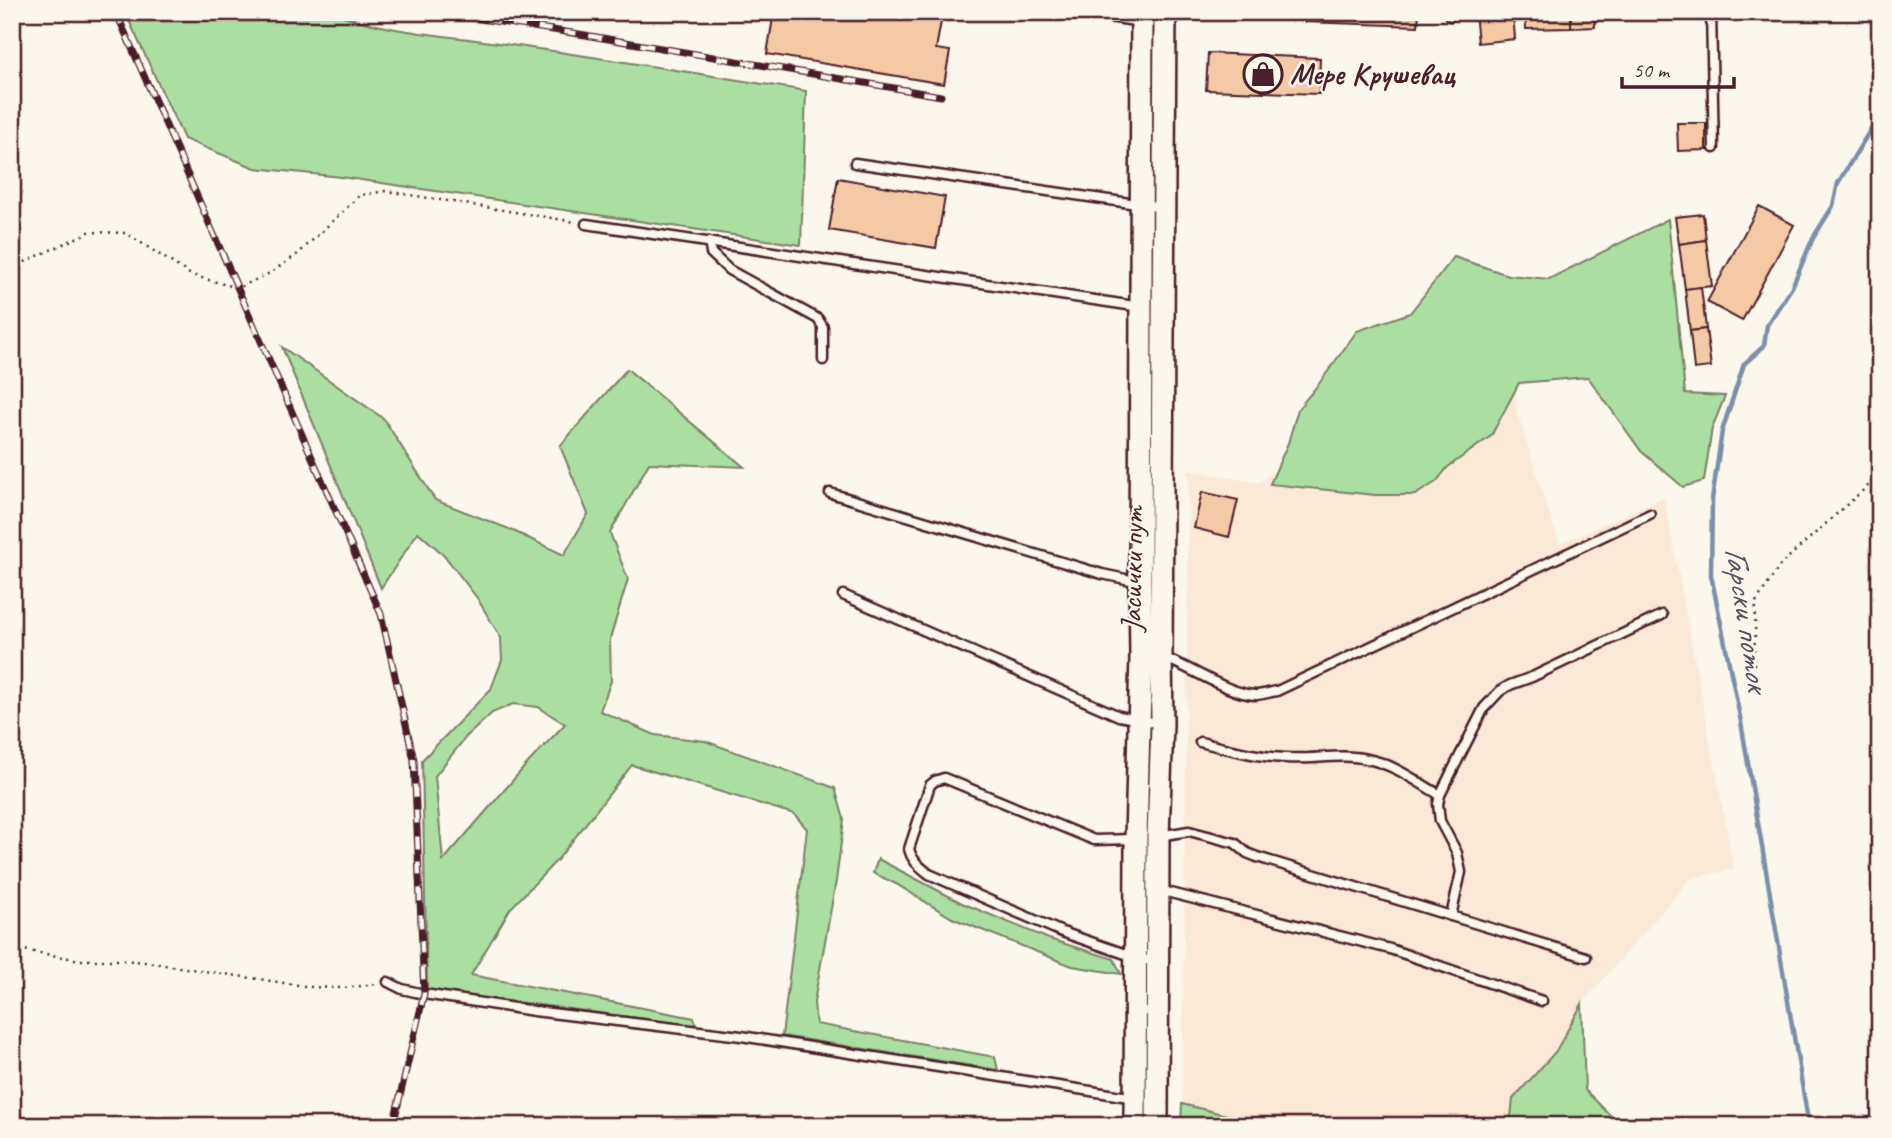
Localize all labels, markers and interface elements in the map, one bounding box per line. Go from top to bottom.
scale bar [1622,46,1734,90]
shop icon: Мере Крушевац [1242,53,1284,95]
place label: Мере Крушевац [1290,55,1456,93]
text: 50 m [1633,57,1671,83]
street label: Јасички пут [1112,504,1152,634]
water label: Гарски поток [1715,544,1779,699]

